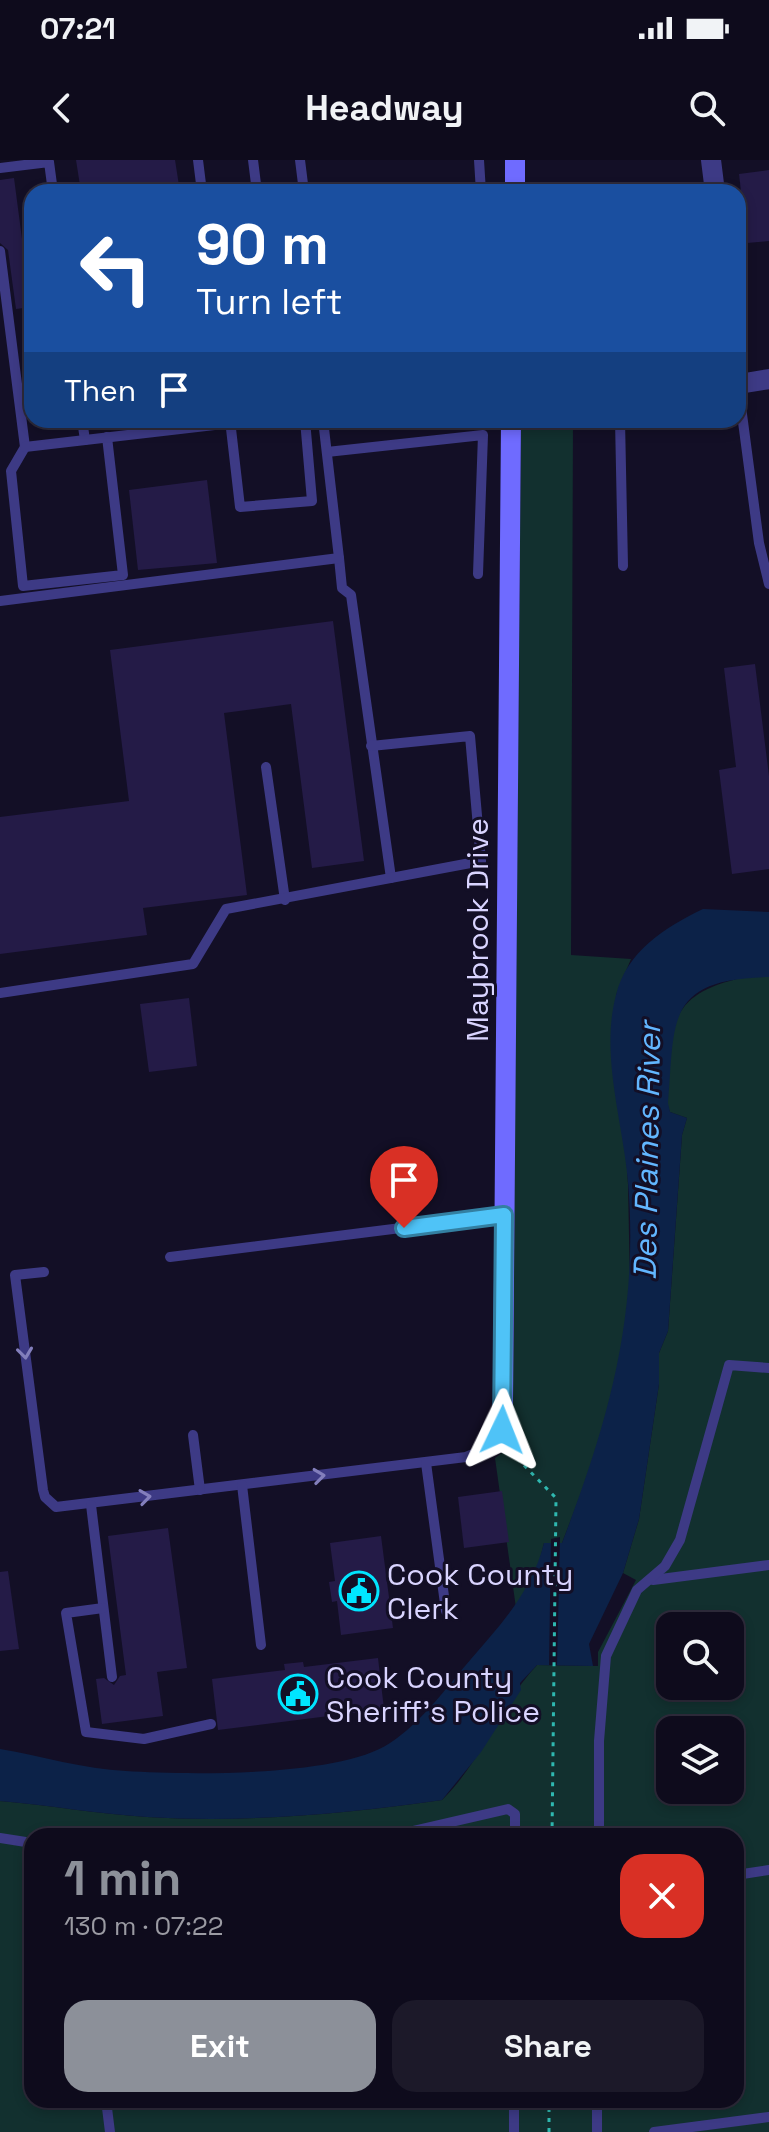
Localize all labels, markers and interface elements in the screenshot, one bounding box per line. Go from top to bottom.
text: 07:21 [40,9,116,48]
text: Headway [305,85,464,131]
icon: back [40,86,84,130]
icon: search [685,86,729,130]
text: 90 m [196,209,329,280]
icon: left [64,216,168,320]
text: Turn left [196,279,343,325]
icon: arrive [152,368,196,412]
text: Then [64,371,136,410]
street label: Maybrook Drive [458,818,497,1042]
water label: Des Plaines River [625,1019,669,1280]
pin [370,1146,438,1228]
icon: arrive [382,1158,426,1202]
one-way arrow [16,1346,33,1360]
position arrow [460,1388,544,1472]
one-way arrow [313,1467,326,1484]
one-way arrow [139,1489,152,1506]
place label: Cook County Clerk [387,1555,573,1628]
public building icon: Cook County Clerk [338,1570,380,1612]
map controls [656,1612,744,1804]
button: search [656,1612,744,1700]
place label: Cook County Sheriff's Police [326,1658,540,1731]
public building icon: Cook County Sheriff's Police [277,1673,319,1715]
button: layers [656,1716,744,1804]
text: 1 min [64,1848,181,1909]
button: close [620,1854,704,1938]
text: 130 m · 07:22 [64,1909,223,1943]
button: Exit [64,2000,376,2092]
button: Share [392,2000,704,2092]

